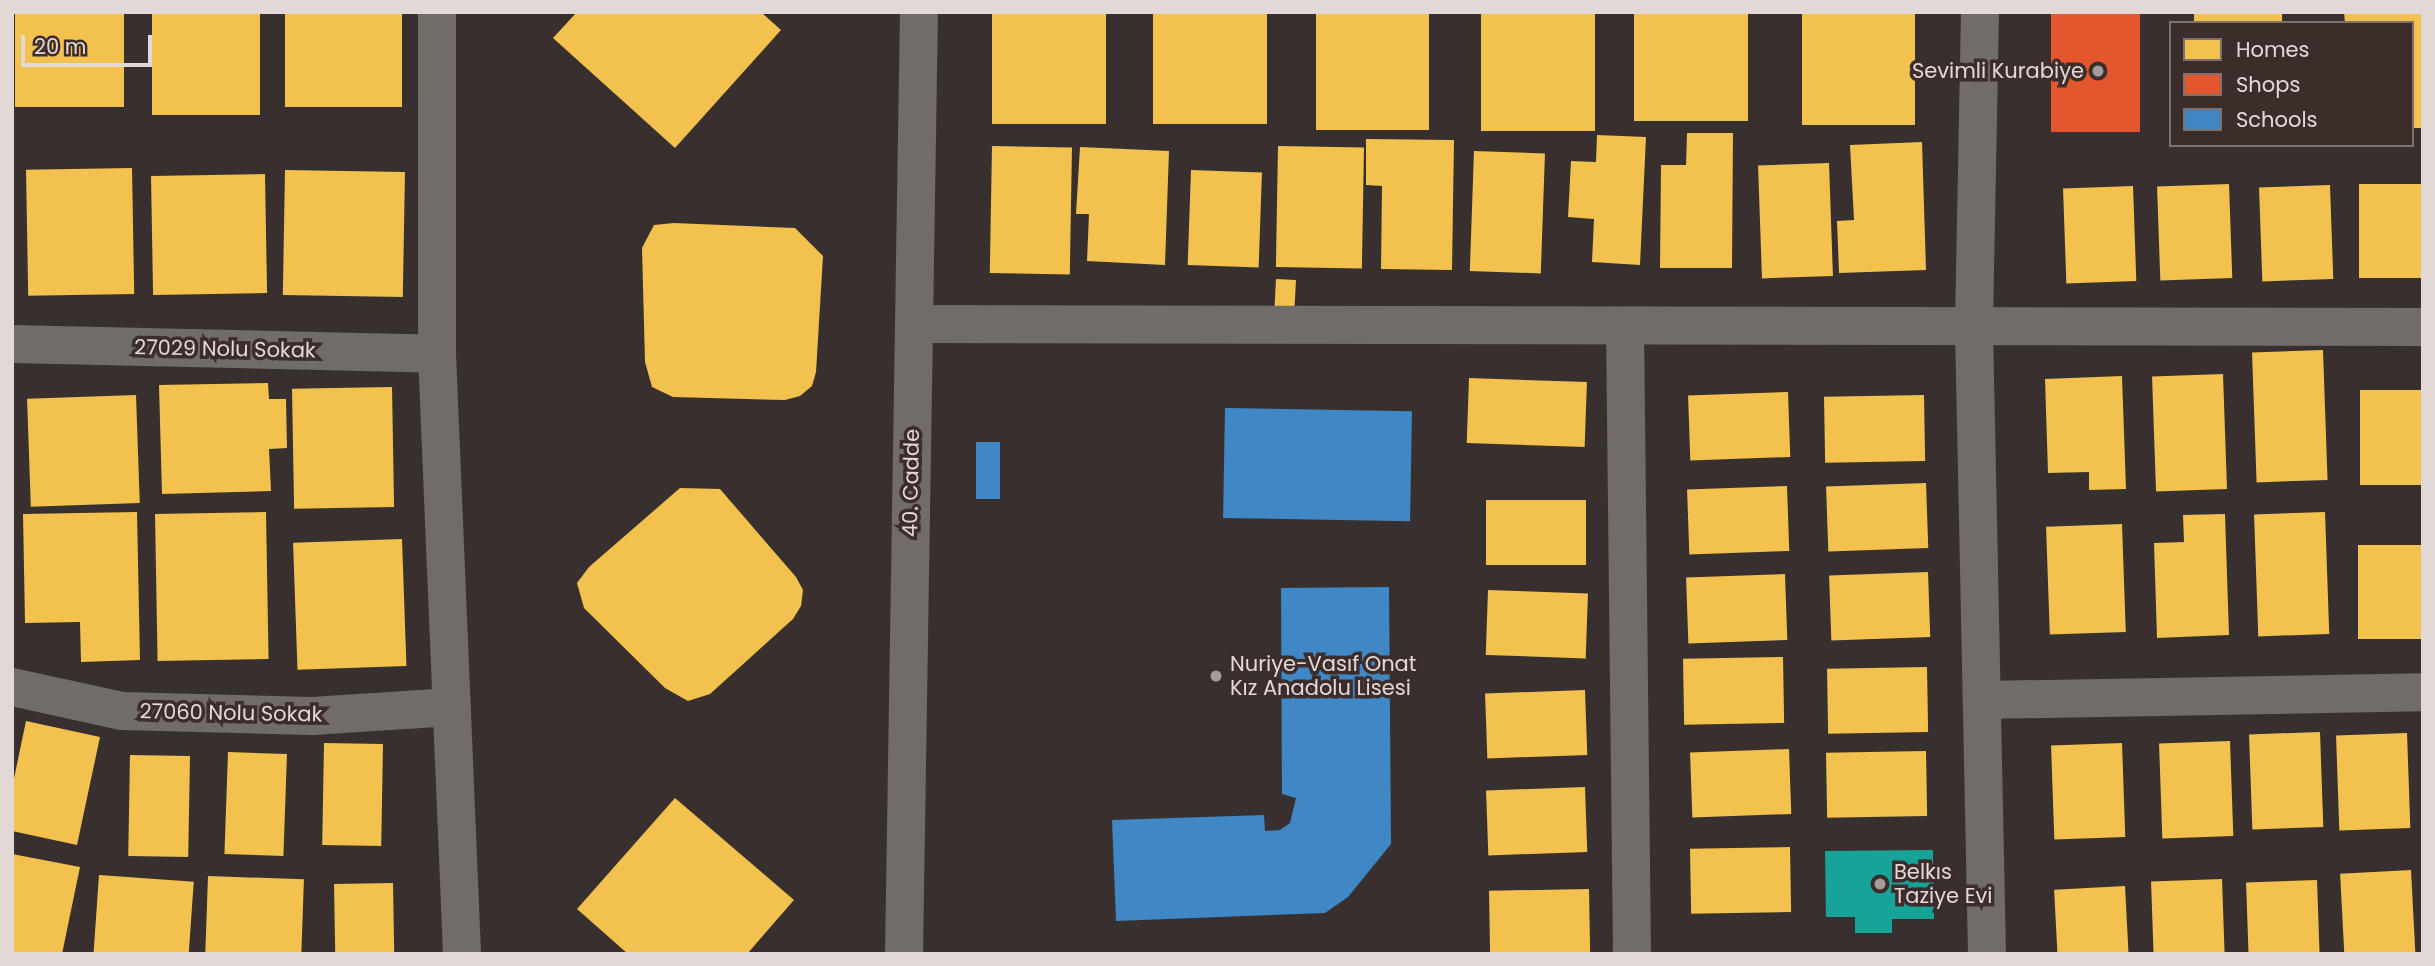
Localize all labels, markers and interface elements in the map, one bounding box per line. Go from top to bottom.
scale bar [24,21,156,65]
legend [2169,21,2414,147]
text: 20 m [34,32,87,61]
text: Homes [2236,35,2310,64]
place label: Sevimli Kurabiye [1912,58,2084,84]
marker: Sevimli Kurabiye [2090,63,2106,79]
text: Shops [2236,70,2300,99]
text: Schools [2236,105,2318,134]
street label: 27029 Nolu Sokak [134,335,316,363]
street label: 40. Cadde [897,429,925,537]
place label: Nuriye-Vasıf Onat Kız Anadolu Lisesi [1230,651,1416,701]
marker: Nuriye-Vasıf Onat Kız Anadolu Lisesi [1208,668,1224,684]
street label: 27060 Nolu Sokak [139,699,323,727]
place label: Belkıs Taziye Evi [1894,859,1992,909]
marker: Belkıs Taziye Evi [1872,876,1888,892]

